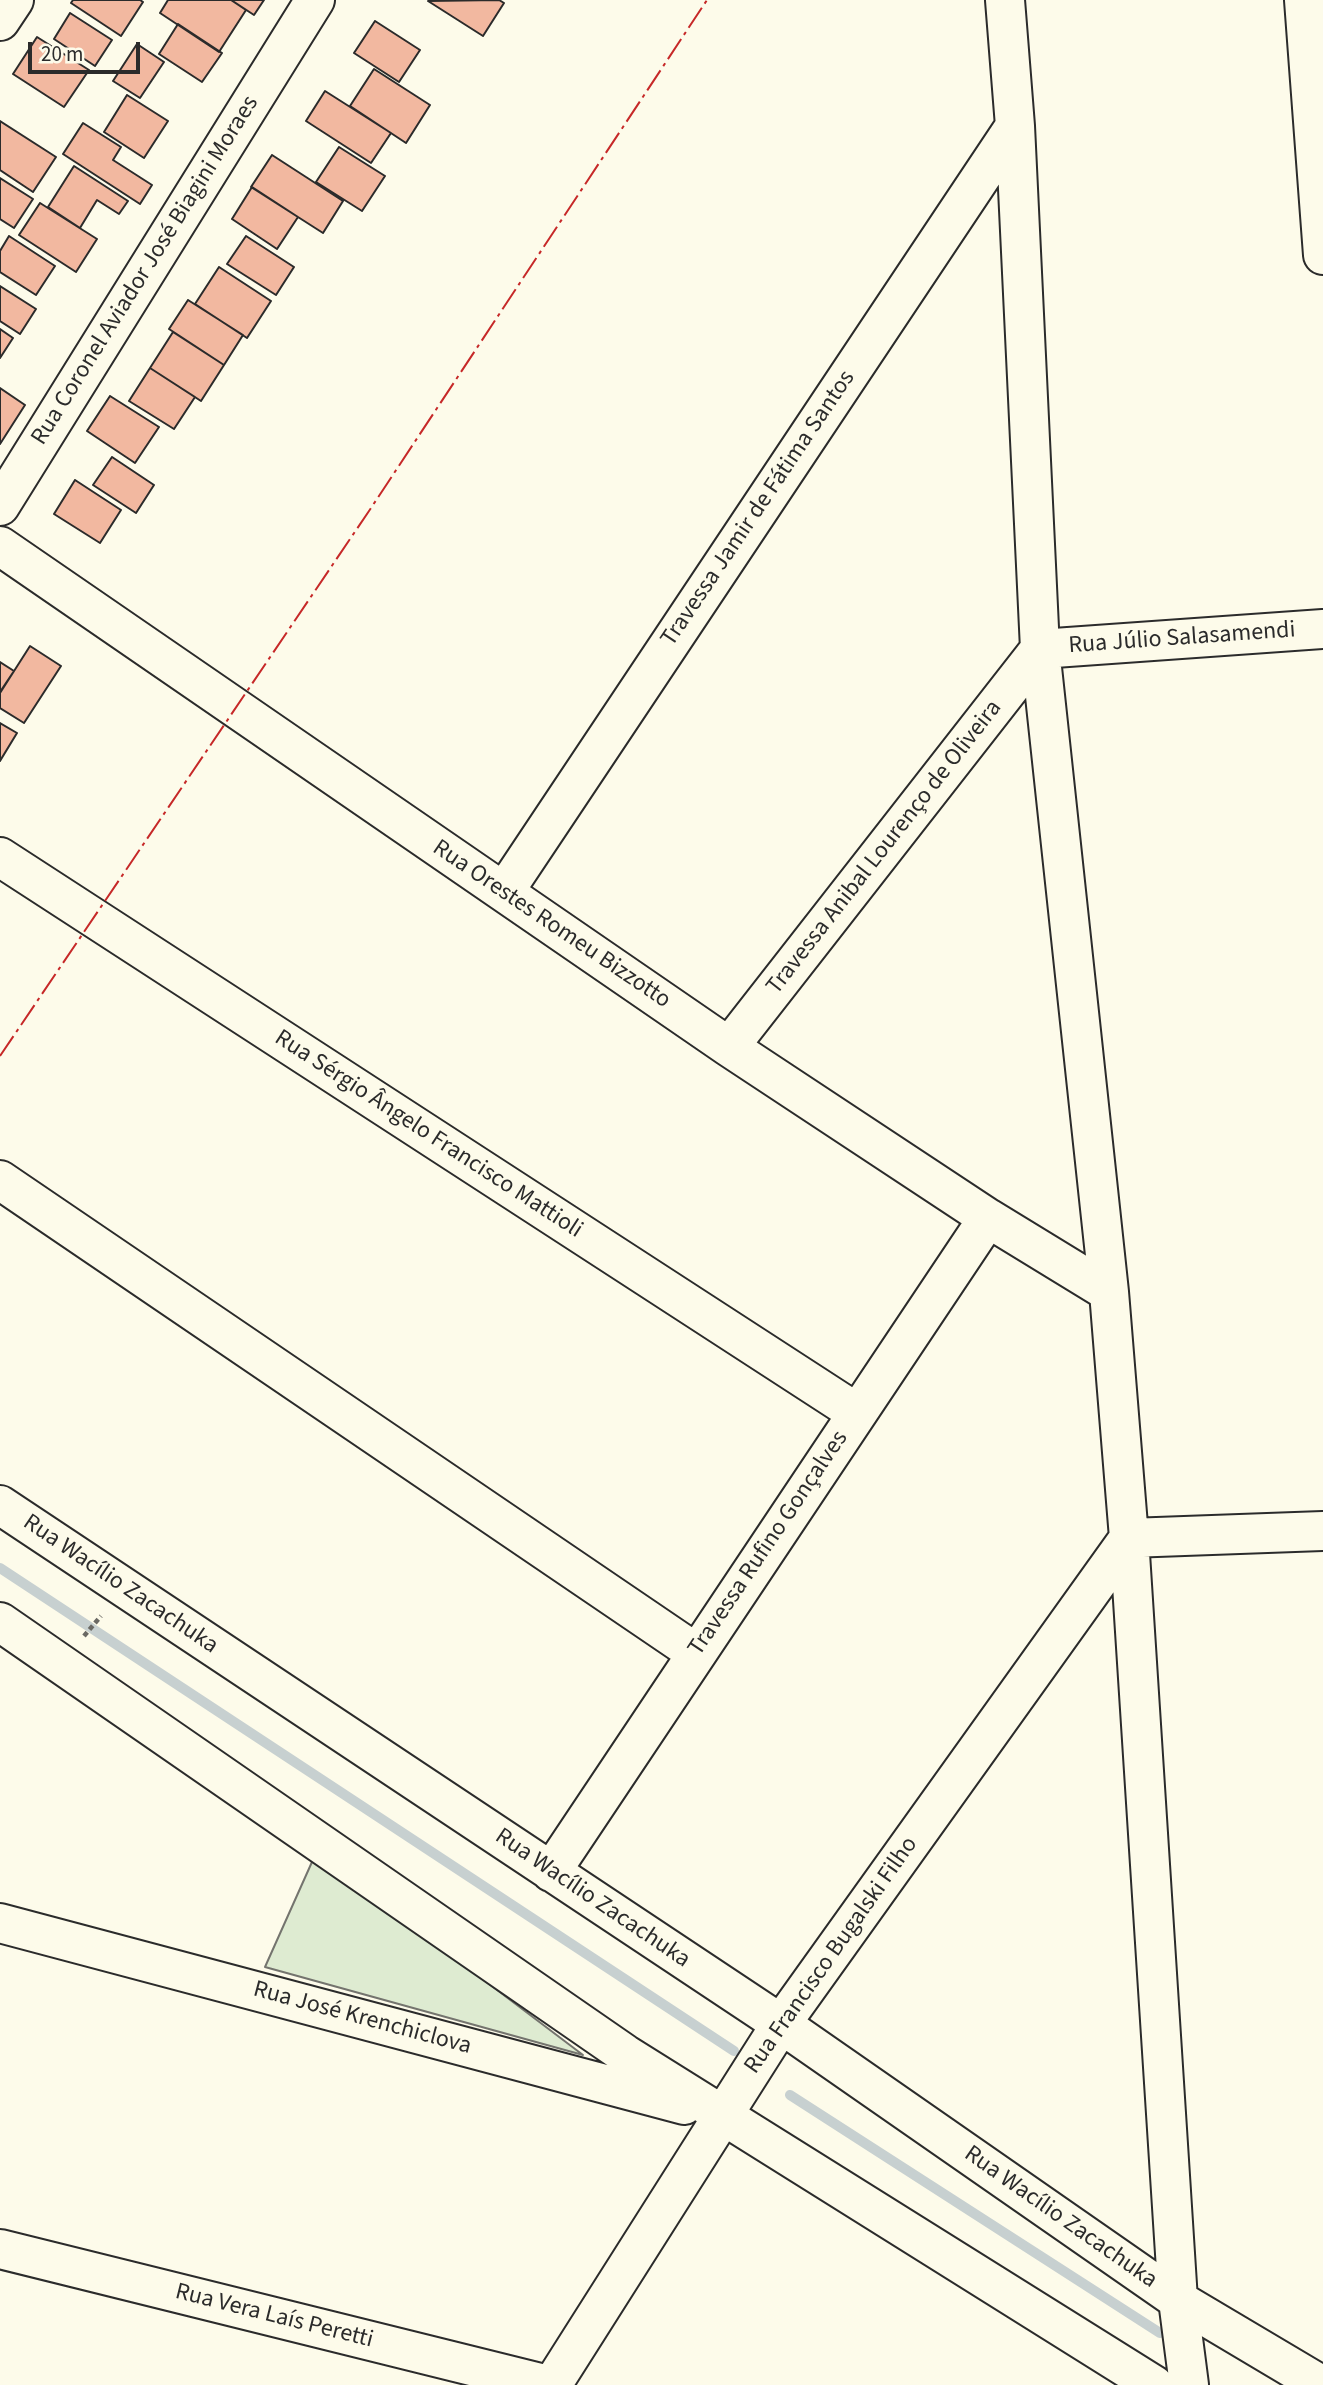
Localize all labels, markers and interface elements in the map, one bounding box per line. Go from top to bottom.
scale bar [32,28,144,72]
text: 20 m [41,39,83,69]
street label: Rua Coronel Aviador José Biagini Moraes [26,91,266,451]
street label: Travessa Jamir de Fátima Santos [656,366,862,652]
street label: Rua Júlio Salasamendi [1068,617,1296,661]
street label: Travessa Anibal Lourenço de Oliveira [761,695,1009,1001]
street label: Rua Orestes Romeu Bizzotto [426,835,676,1015]
street label: Rua Sérgio Ângelo Francisco Mattioli [269,1025,587,1245]
street label: Travessa Rufino Gonçalves [683,1426,855,1662]
street label: Rua Wacílio Zacachuka [17,1509,223,1661]
street label: Rua Wacílio Zacachuka [489,1823,695,1975]
street label: Rua Francisco Bugalski Filho [739,1832,925,2080]
street label: Rua José Krenchiclova [250,1976,474,2062]
street label: Rua Wacílio Zacachuka [958,2141,1162,2295]
street label: Rua Vera Laís Peretti [172,2278,376,2356]

